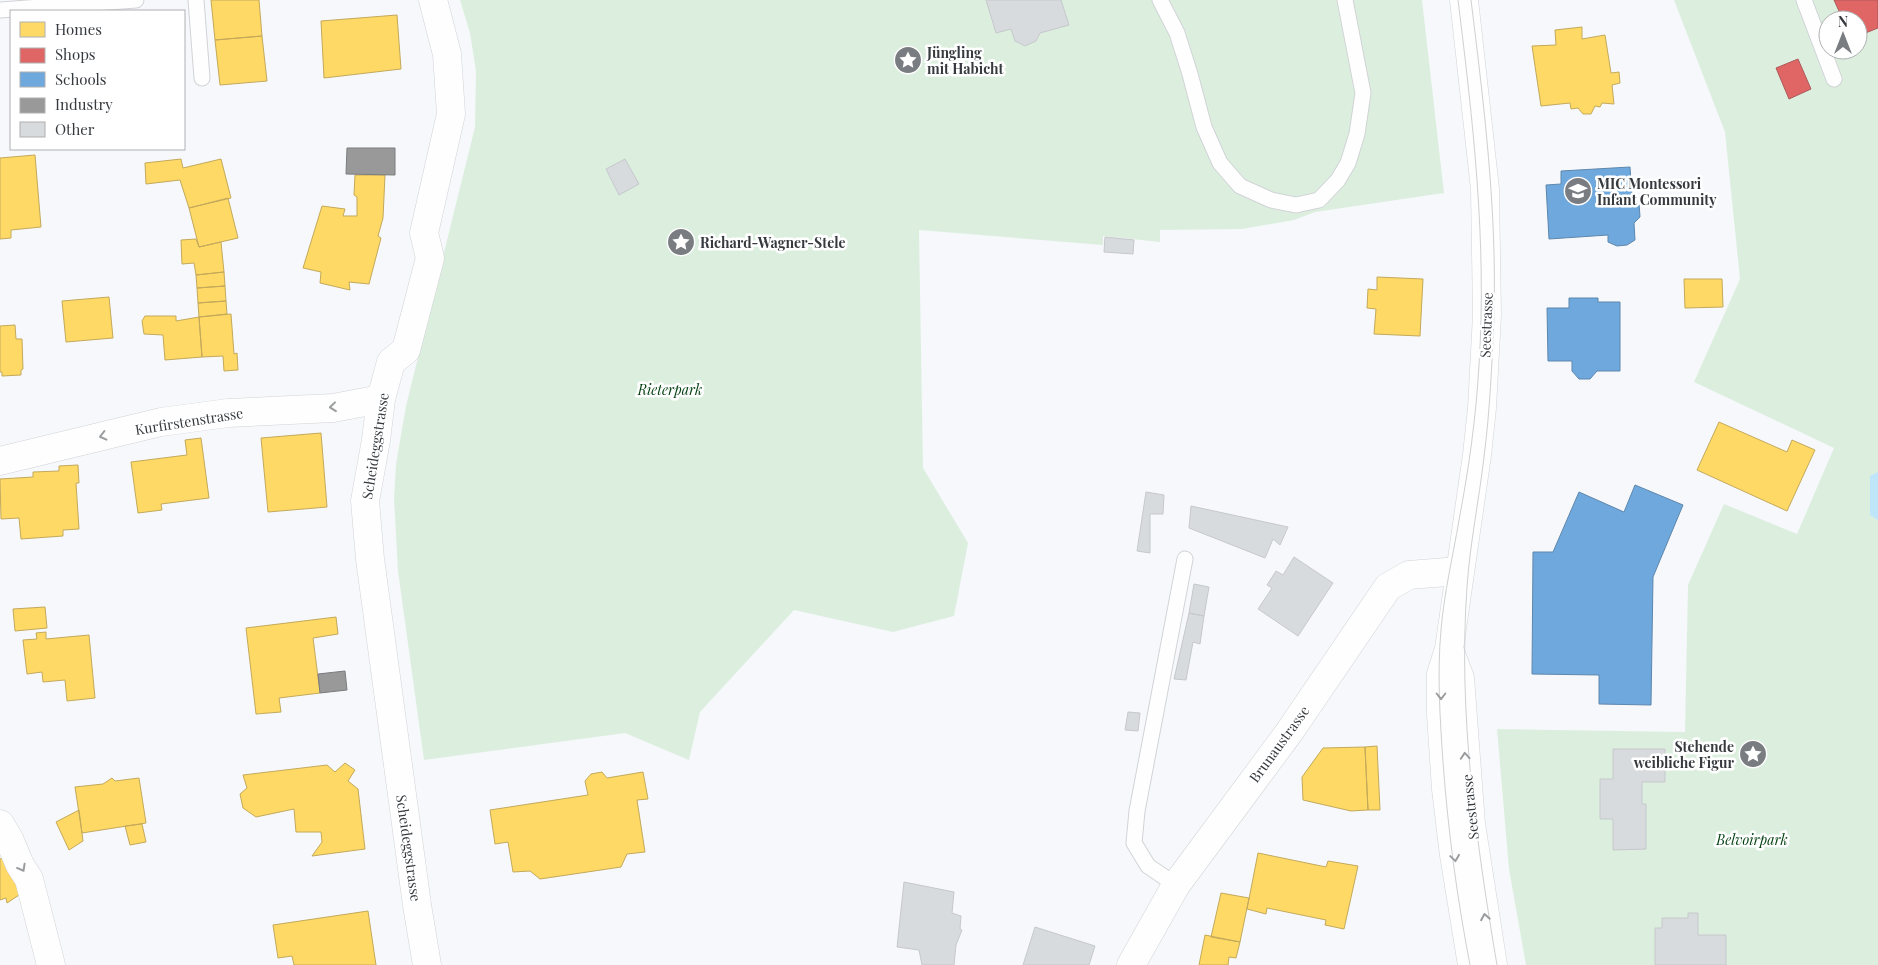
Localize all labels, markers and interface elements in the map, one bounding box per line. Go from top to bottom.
legend [10,10,185,150]
north arrow [1818,10,1868,60]
text: N [1838,12,1848,31]
text: Homes [55,19,102,39]
place label: Jüngling mit Habicht [926,43,1004,78]
text: Shops [55,44,96,64]
place icon: Jüngling mit Habicht [893,45,923,75]
text: Schools [55,69,107,89]
text: Industry [55,94,113,114]
text: Other [55,119,95,139]
place label: MIC Montessori Infant Community [1597,174,1717,209]
school or university icon: MIC Montessori Infant Community [1563,176,1593,206]
place icon: Richard-Wagner-Stele [666,227,696,257]
place label: Richard-Wagner-Stele [700,233,845,252]
street label: Seestrasse [1475,292,1497,358]
park label: Rieterpark [637,380,702,399]
street label: Scheideggstrasse [357,391,393,501]
one-way arrow [329,401,337,412]
street label: Kurfirstenstrasse [134,403,244,439]
one-way arrow [99,430,108,441]
one-way arrow [1436,693,1446,701]
street label: Brunaustrasse [1245,702,1313,786]
place label: Stehende weibliche Figur [1633,737,1734,772]
place icon: Stehende weibliche Figur [1738,739,1768,769]
one-way arrow [1460,751,1471,759]
street label: Seestrasse [1457,773,1483,841]
street label: Scheideggstrasse [392,793,426,903]
park label: Belvoirpark [1715,830,1788,849]
one-way arrow [1449,854,1459,863]
one-way arrow [16,862,26,871]
one-way arrow [1480,913,1490,921]

